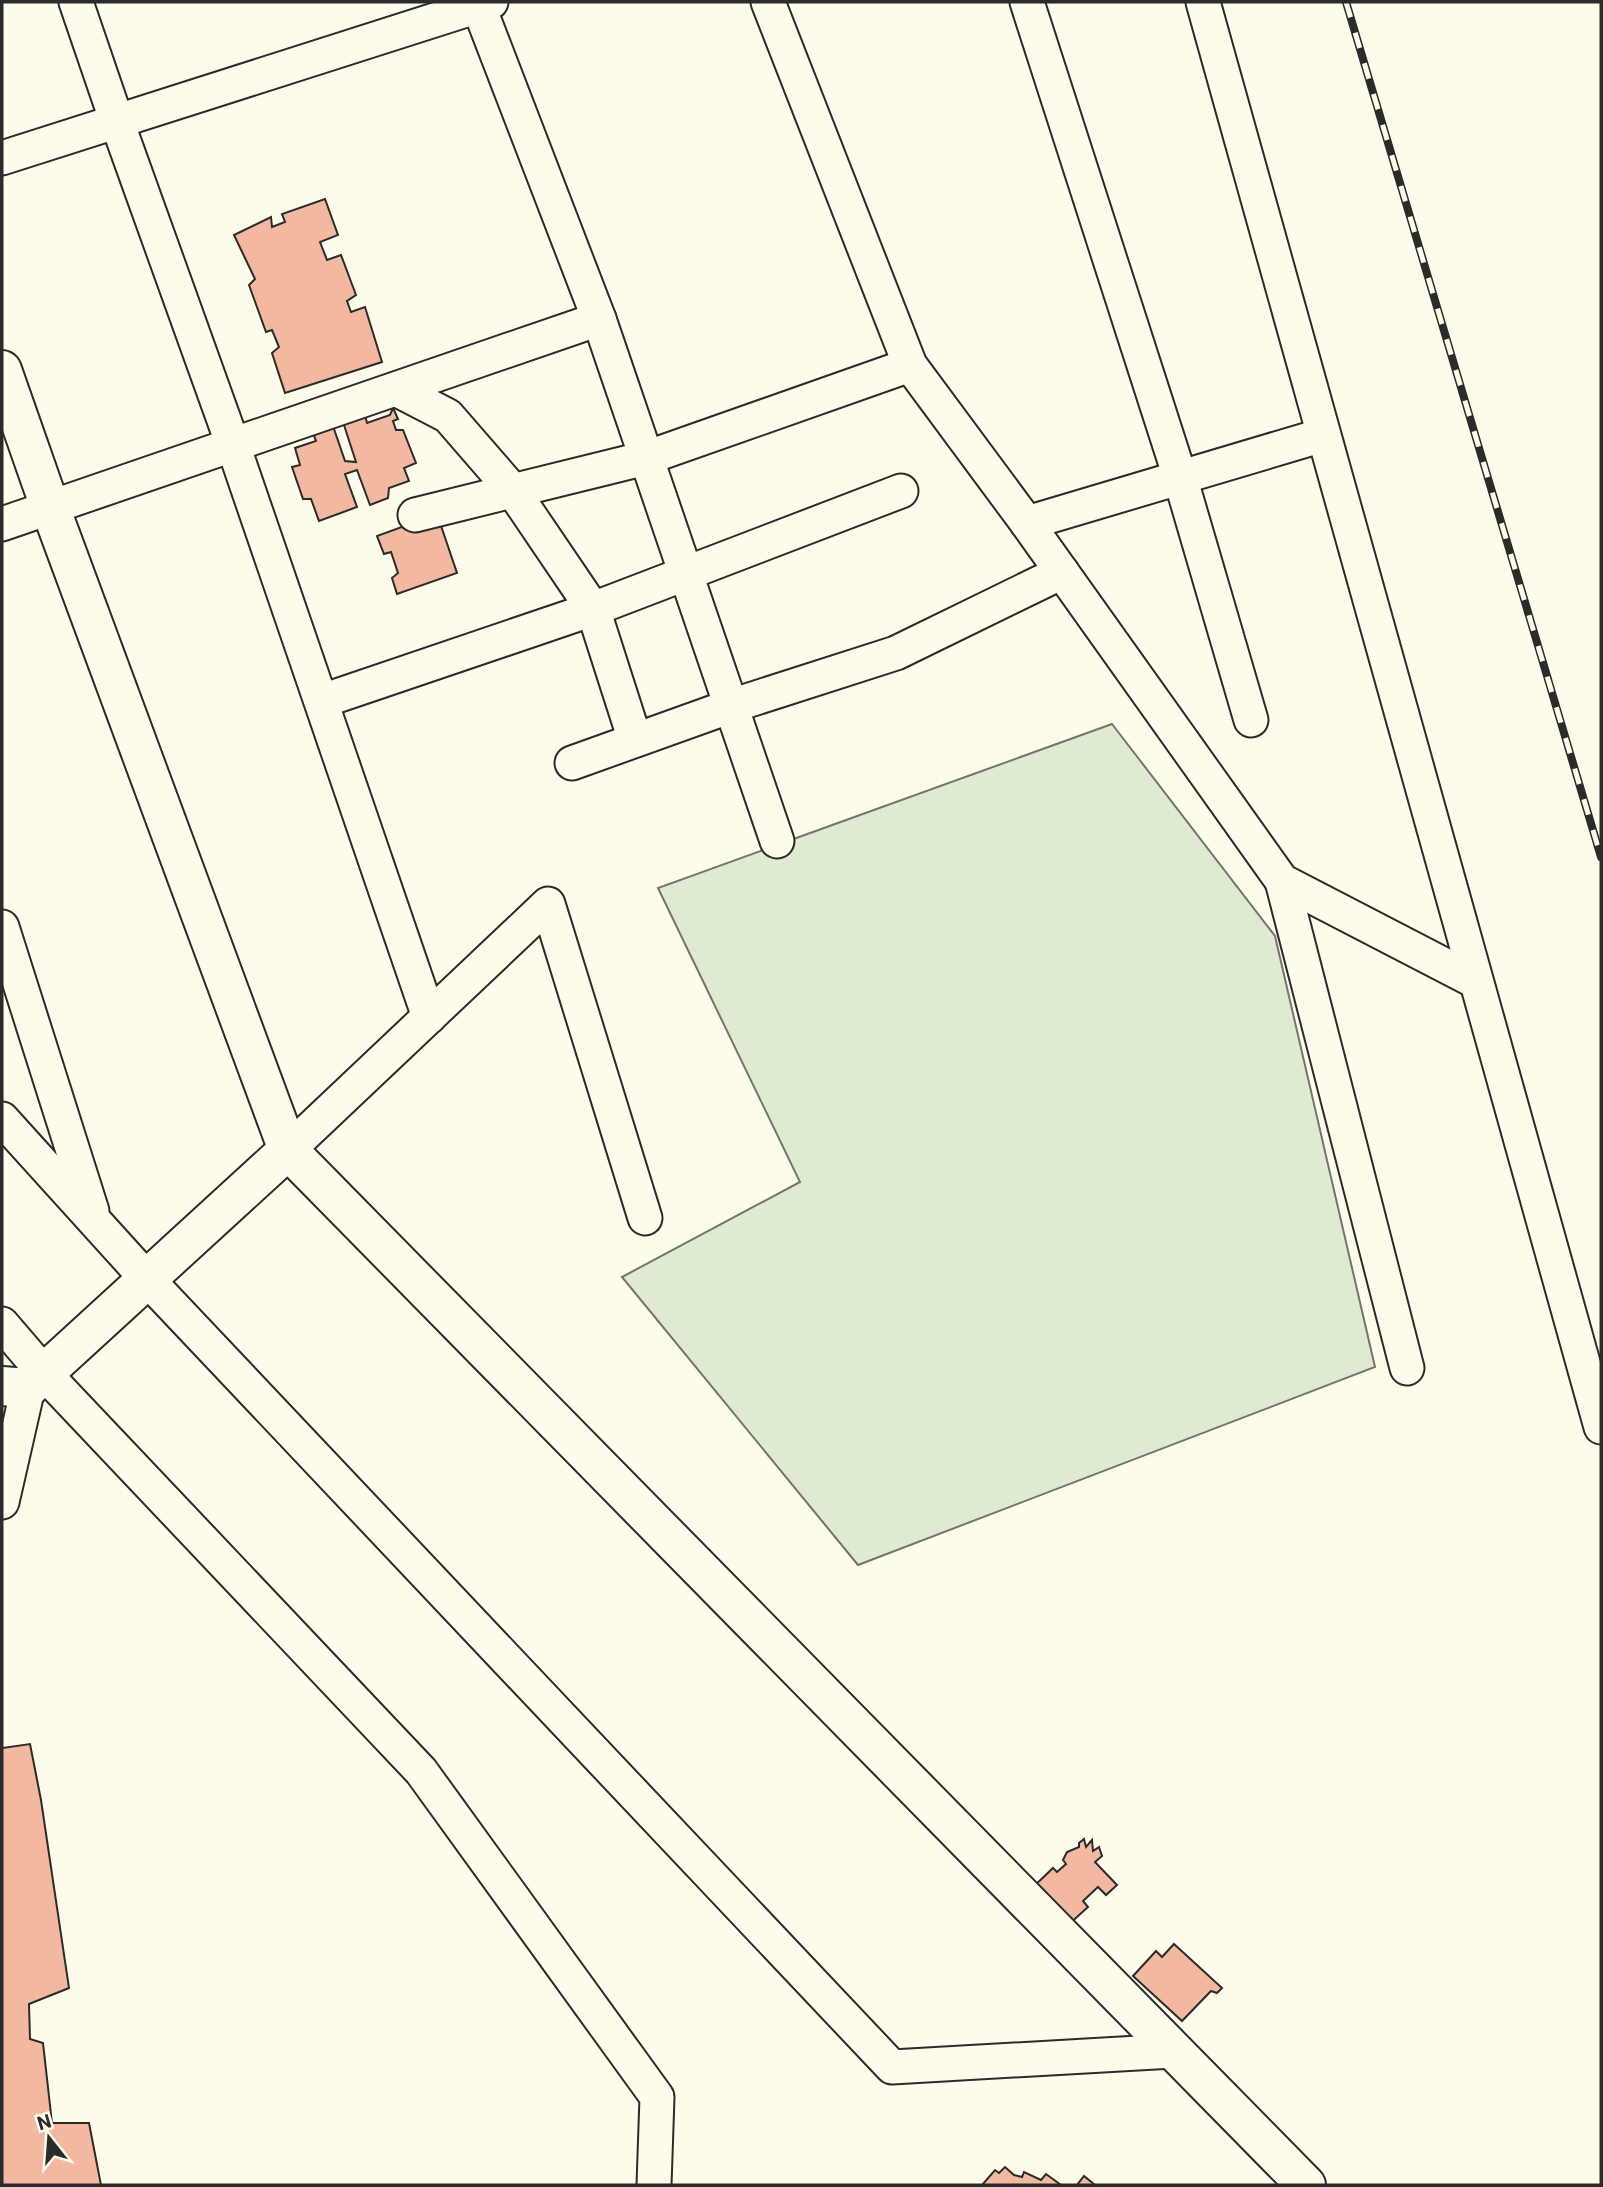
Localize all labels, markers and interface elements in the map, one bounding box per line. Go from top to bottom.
north arrow [14,2103,84,2173]
text: N [34,2109,54,2135]

